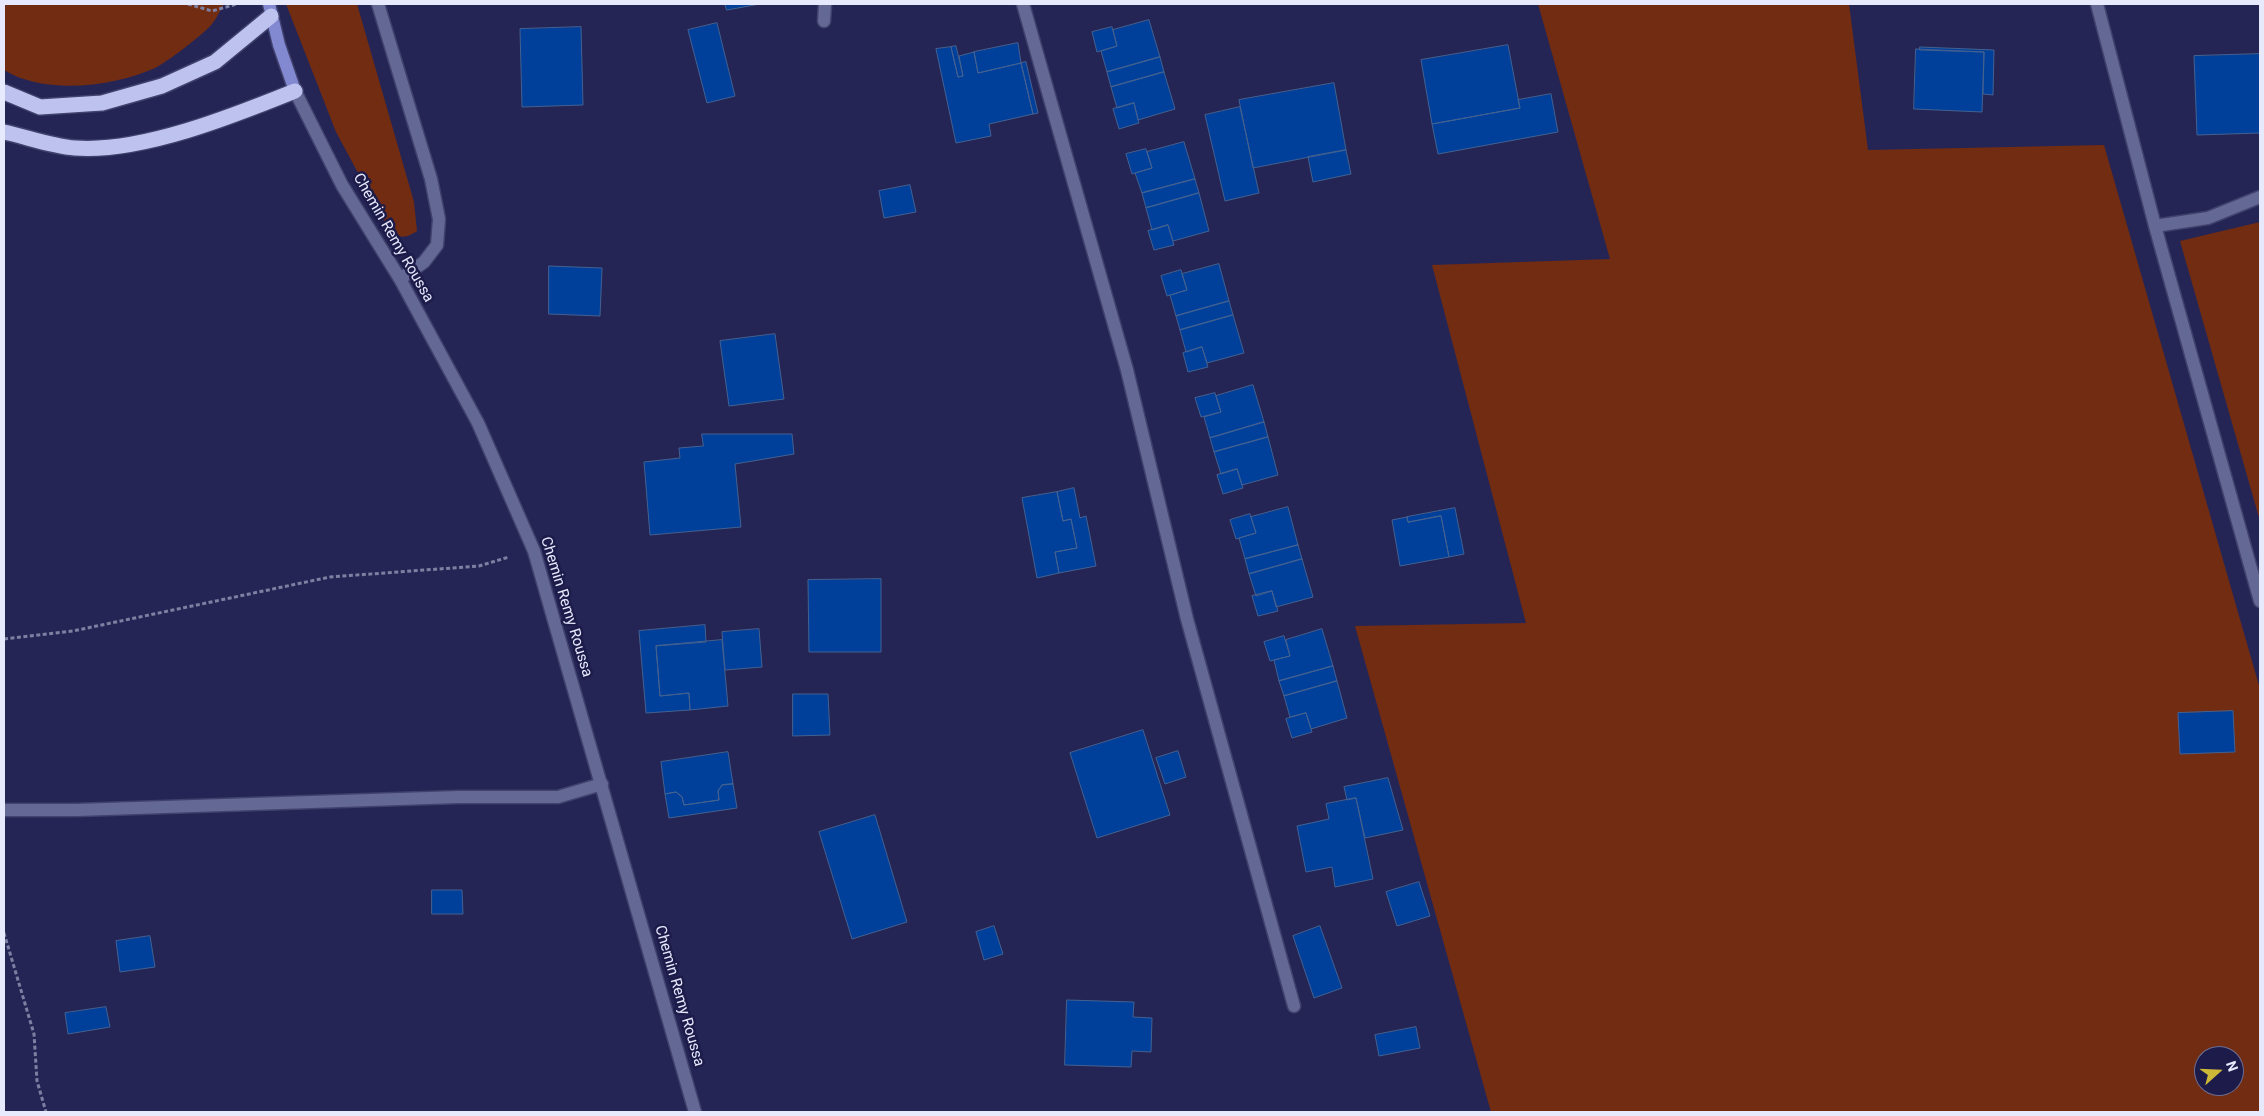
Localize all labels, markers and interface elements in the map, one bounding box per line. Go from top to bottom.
street label: Chemin Remy Roussa [349,170,437,306]
street label: Chemin Remy Roussa [536,535,596,679]
street label: Chemin Remy Roussa [650,924,708,1068]
north arrow [2194,1046,2244,1096]
text: N [2223,1059,2241,1074]

